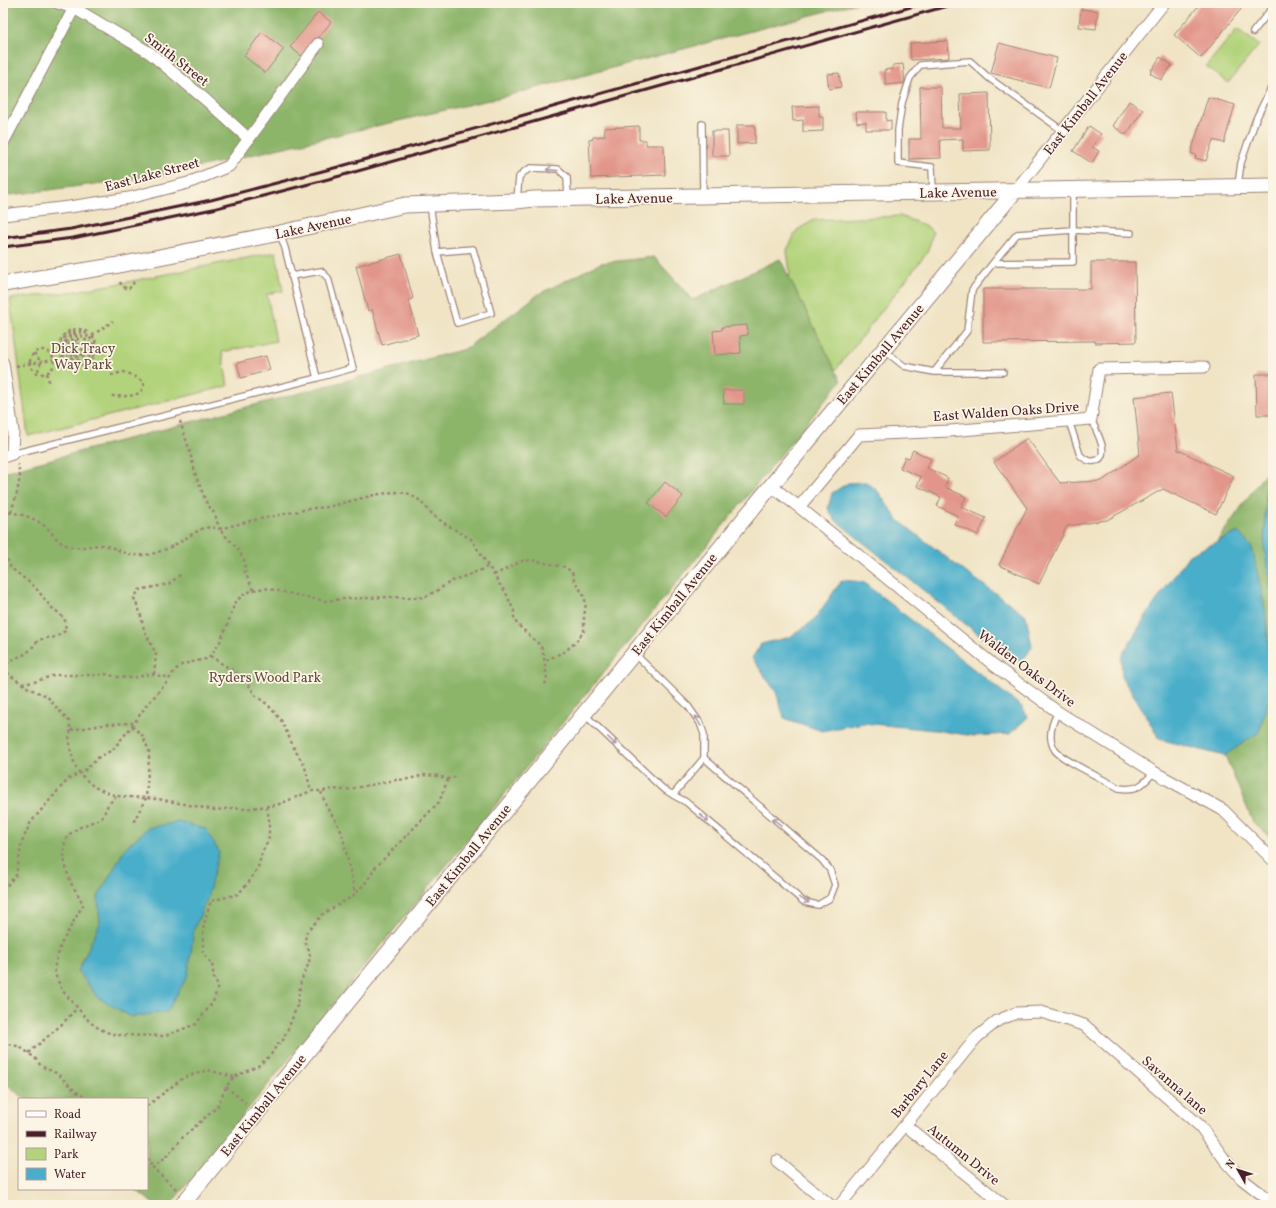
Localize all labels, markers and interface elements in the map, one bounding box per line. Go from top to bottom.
street label: Smith Street [140,29,212,91]
street label: East Kimball Avenue [1040,48,1133,160]
street label: East Lake Street [103,154,202,197]
one-way arrow [546,166,559,173]
street label: Lake Avenue [919,183,997,204]
street label: Lake Avenue [595,189,673,210]
street label: Lake Avenue [273,210,354,245]
street label: East Kimball Avenue [833,300,929,410]
park label: Dick Tracy Way Park [51,340,116,375]
street label: East Walden Oaks Drive [932,398,1080,427]
street label: East Kimball Avenue [628,549,723,660]
street label: Walden Oaks Drive [973,626,1079,712]
park label: Ryders Wood Park [209,669,322,688]
one-way arrow [693,715,701,727]
one-way arrow [607,736,617,746]
street label: East Kimball Avenue [422,800,517,911]
one-way arrow [699,813,710,822]
one-way arrow [772,817,783,826]
one-way arrow [798,897,810,904]
street label: Barbary Lane [887,1047,954,1123]
street label: East Kimball Avenue [217,1050,312,1161]
street label: Savanna lane [1137,1052,1211,1120]
legend [18,1098,148,1190]
text: Road [54,1107,81,1123]
street label: Autumn Drive [923,1120,1004,1190]
text: Railway [54,1127,97,1143]
text: Park [54,1147,79,1163]
north arrow [1218,1150,1258,1190]
text: N [1223,1157,1240,1172]
text: Water [54,1167,86,1183]

